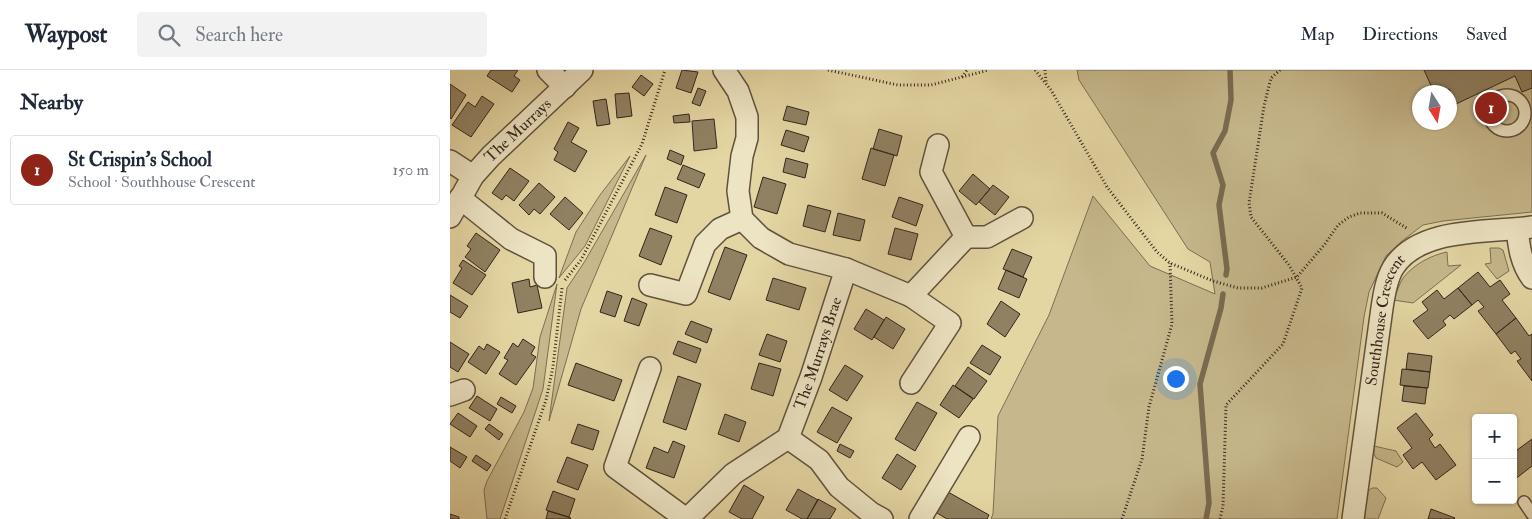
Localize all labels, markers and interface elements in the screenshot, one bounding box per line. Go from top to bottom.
search box [137,12,487,57]
text: Waypost [25,19,107,50]
icon: search [155,21,183,49]
text: Search here [195,23,283,47]
text: Map [1301,23,1334,46]
text: Directions [1362,23,1438,46]
text: Saved [1466,23,1507,46]
north arrow [1412,85,1457,130]
text: Nearby [20,89,83,116]
pin: 1 [1475,89,1507,127]
street label: The Murrays [480,94,556,167]
text: St Crispin's School [68,148,212,172]
text: 1 [34,160,40,180]
text: 150 m [392,160,429,180]
text: School · Southhouse Crescent [68,172,256,192]
street label: Southhouse Crescent [1361,250,1409,387]
street label: The Murrays Brae [790,294,846,412]
your location [1163,366,1189,392]
map controls [1472,414,1517,504]
button: + [1472,414,1517,459]
button: − [1472,459,1517,504]

